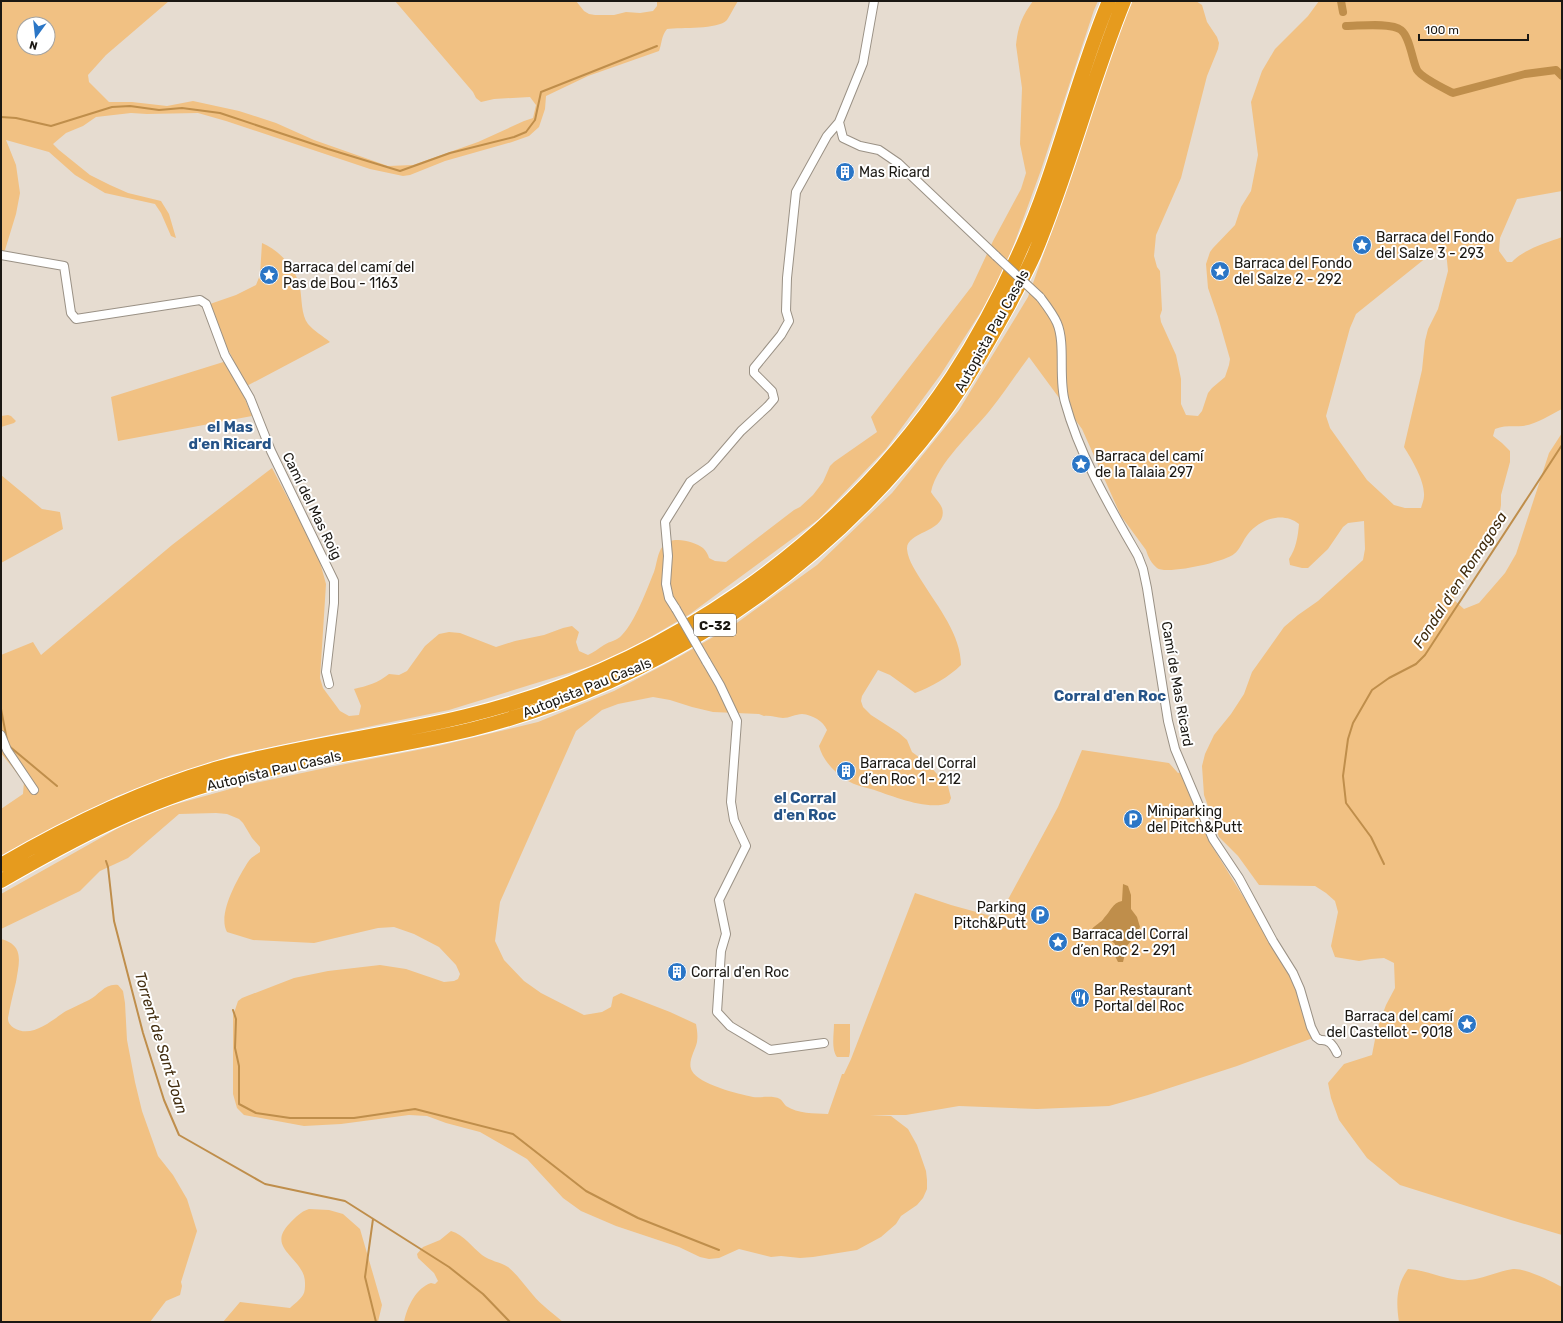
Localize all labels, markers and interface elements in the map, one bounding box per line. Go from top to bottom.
north arrow [16,16,56,56]
scale bar [1419,16,1528,42]
text: 100 m [1425,23,1459,37]
text: N [28,38,39,52]
building icon: Mas Ricard [834,161,856,183]
place label: Mas Ricard [859,164,930,181]
place label: Barraca del Fondo del Salze 3 - 293 [1376,229,1494,262]
place icon: Barraca del Fondo del Salze 3 - 293 [1351,234,1373,256]
place label: Barraca del Fondo del Salze 2 - 292 [1234,255,1352,288]
place label: Barraca del camí del Pas de Bou - 1163 [283,259,415,292]
place icon: Barraca del Fondo del Salze 2 - 292 [1209,260,1231,282]
place icon: Barraca del camí del Pas de Bou - 1163 [258,264,280,286]
street label: Autopista Pau Casals [951,267,1033,395]
district label: el Mas d'en Ricard [188,418,272,453]
place label: Barraca del camí de la Talaia 297 [1095,448,1204,481]
street label: Camí del Mas Roig [279,449,345,563]
place icon: Barraca del camí de la Talaia 297 [1070,453,1092,475]
water label: Fondal d'en Romagosa [1409,508,1511,652]
road number: C-32 [694,614,736,636]
street label: Camí de Mas Ricard [1158,620,1196,748]
street label: Autopista Pau Casals [520,654,654,722]
district label: Corral d'en Roc [1054,687,1166,705]
street label: Autopista Pau Casals [205,747,343,795]
place label: Barraca del Corral d’en Roc 1 - 212 [860,755,976,788]
building icon: Barraca del Corral d’en Roc 1 - 212 [835,760,857,782]
district label: el Corral d'en Roc [774,789,837,824]
place label: Miniparking del Pitch&Putt [1147,803,1243,836]
parking icon: Miniparking del Pitch&Putt [1122,808,1144,830]
place label: Parking Pitch&Putt [954,899,1027,932]
parking icon: Parking Pitch&Putt [1029,904,1051,926]
place label: Barraca del Corral d’en Roc 2 - 291 [1072,926,1188,959]
place icon: Barraca del Corral d’en Roc 2 - 291 [1047,931,1069,953]
building icon: Corral d'en Roc [666,961,688,983]
place label: Corral d'en Roc [691,964,789,981]
water label: Torrent de Sant Joan [131,970,191,1116]
place label: Bar Restaurant Portal del Roc [1094,982,1193,1015]
restaurant icon: Bar Restaurant Portal del Roc [1069,987,1091,1009]
place label: Barraca del camí del Castellot - 9018 [1327,1008,1454,1041]
place icon: Barraca del camí del Castellot - 9018 [1456,1013,1478,1035]

